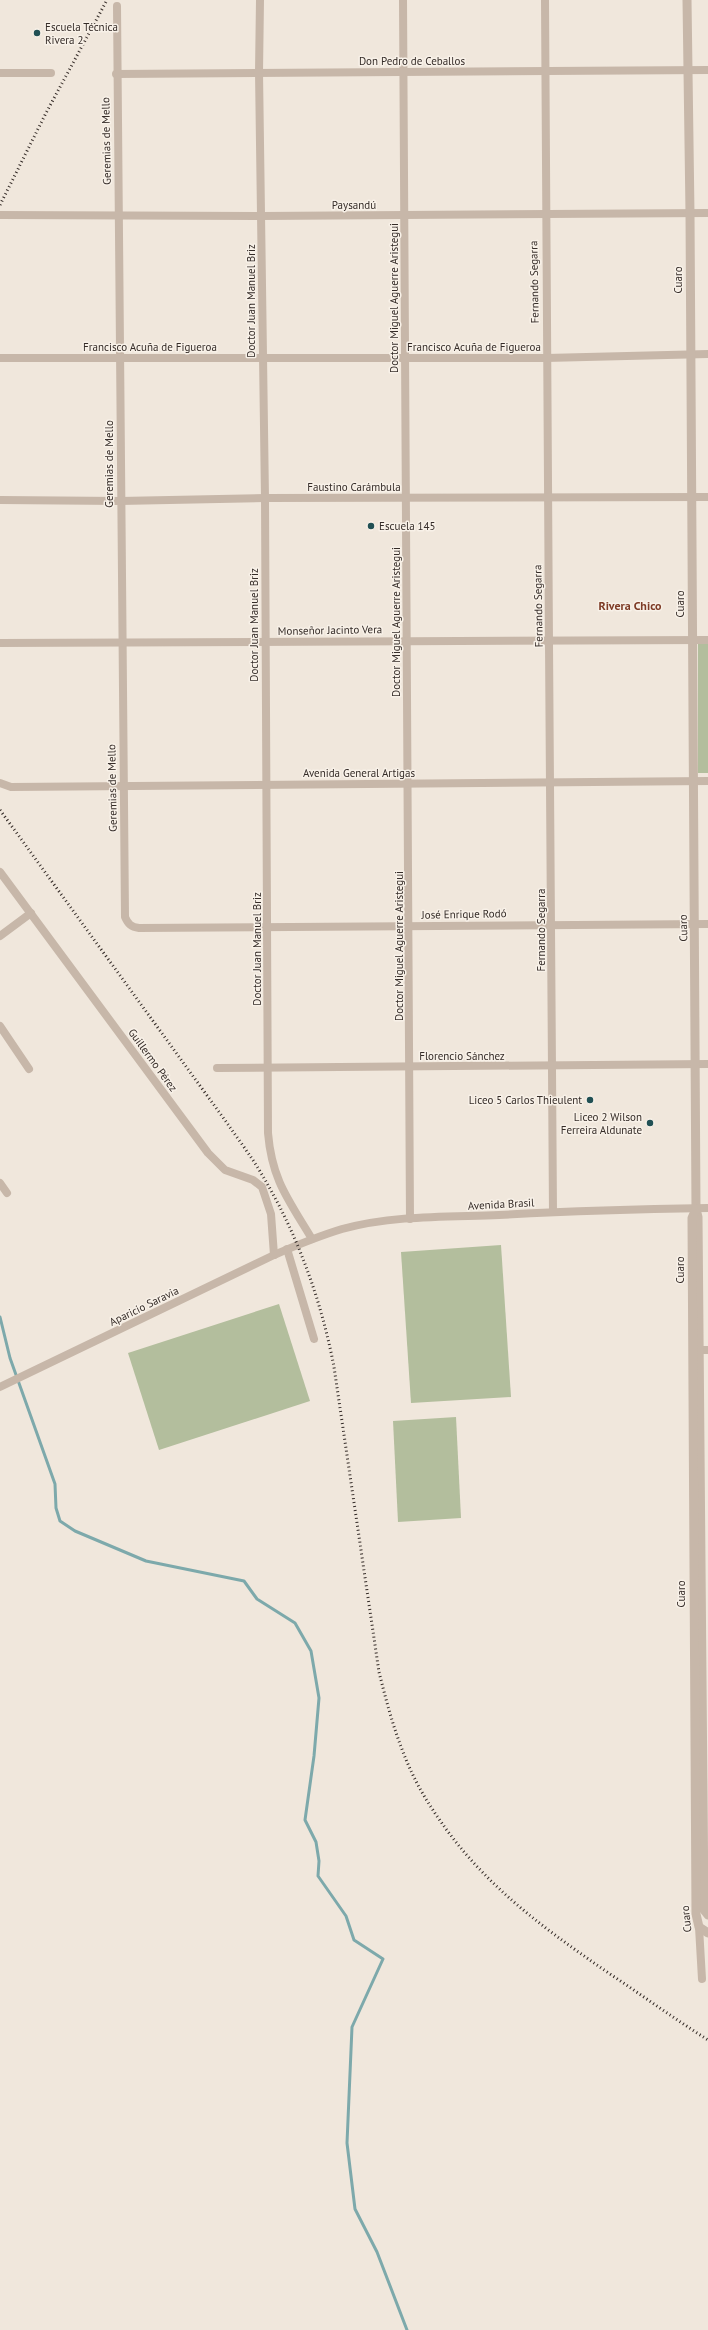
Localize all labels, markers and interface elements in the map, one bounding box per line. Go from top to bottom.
place label: Escuela Técnica Rivera 2 [45,20,118,47]
marker: Escuela Técnica Rivera 2 [32,28,42,38]
street label: Don Pedro de Ceballos [359,54,465,68]
street label: Geremias de Mello [98,97,114,185]
street label: Paysandú [332,198,376,212]
street label: Doctor Miguel Aguerre Aristegui [387,223,401,373]
street label: Fernando Segarra [526,240,542,324]
street label: Doctor Juan Manuel Briz [244,244,258,358]
street label: Cuaro [671,266,685,294]
street label: Francisco Acuña de Figueroa [83,340,217,354]
street label: Francisco Acuña de Figueroa [407,340,541,354]
street label: Geremias de Mello [102,420,116,508]
street label: Faustino Carámbula [307,480,401,494]
place label: Escuela 145 [379,519,436,533]
marker: Escuela 145 [366,521,376,531]
street label: Doctor Miguel Aguerre Aristegui [389,547,403,697]
street label: Fernando Segarra [530,564,546,648]
street label: Doctor Juan Manuel Briz [247,568,261,682]
street label: Cuaro [673,590,687,618]
district label: Rivera Chico [598,598,662,613]
street label: Monseñor Jacinto Vera [278,622,382,638]
street label: Geremias de Mello [104,744,120,832]
street label: Avenida General Artigas [303,766,415,780]
street label: Doctor Miguel Aguerre Aristegui [392,871,406,1021]
street label: Fernando Segarra [534,889,548,971]
street label: Doctor Juan Manuel Briz [250,892,264,1006]
street label: José Enrique Rodó [420,906,507,922]
street label: Cuaro [676,914,690,942]
street label: Guillermo Pérez [125,1026,181,1094]
street label: Florencio Sánchez [419,1049,505,1063]
place label: Liceo 5 Carlos Thieulent [469,1093,582,1107]
marker: Liceo 5 Carlos Thieulent [585,1095,595,1105]
place label: Liceo 2 Wilson Ferreira Aldunate [561,1110,642,1137]
marker: Liceo 2 Wilson Ferreira Aldunate [645,1118,655,1128]
street label: Avenida Brasil [467,1195,535,1213]
street label: Cuaro [673,1256,687,1284]
street label: Aparicio Saravia [107,1283,181,1329]
street label: Cuaro [674,1580,688,1608]
street label: Cuaro [678,1905,694,1933]

